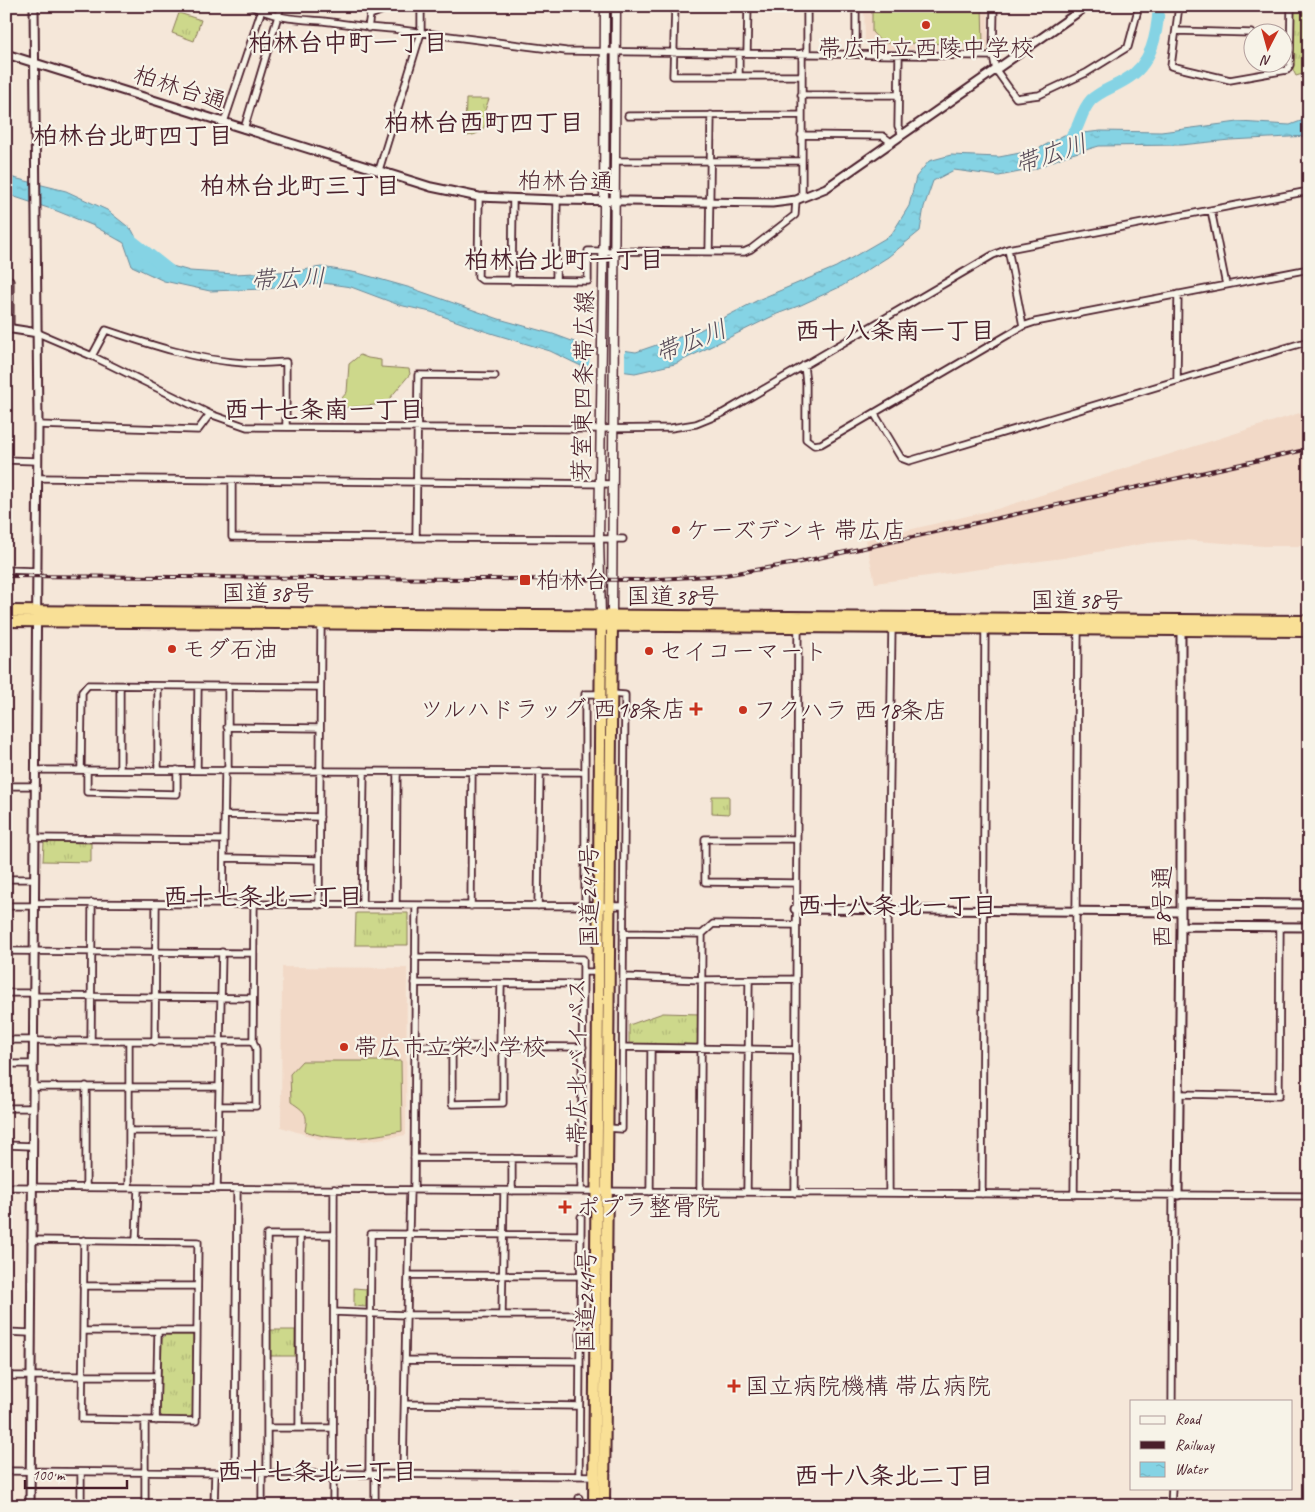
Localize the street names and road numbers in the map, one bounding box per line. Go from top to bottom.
street label: 柏林台通 [130,59,230,117]
street label: 柏林台通 [518,165,614,197]
street label: 芽室東四条帯広線 [566,290,600,482]
street label: 国道38号 [221,578,315,608]
street label: 国道38号 [626,581,720,611]
street label: 国道38号 [1030,585,1124,615]
street label: 国道241号 [574,844,604,948]
street label: 西8号通 [1147,866,1177,948]
street label: 帯広北バイパス [562,977,592,1145]
street label: 国道241号 [570,1249,602,1353]

